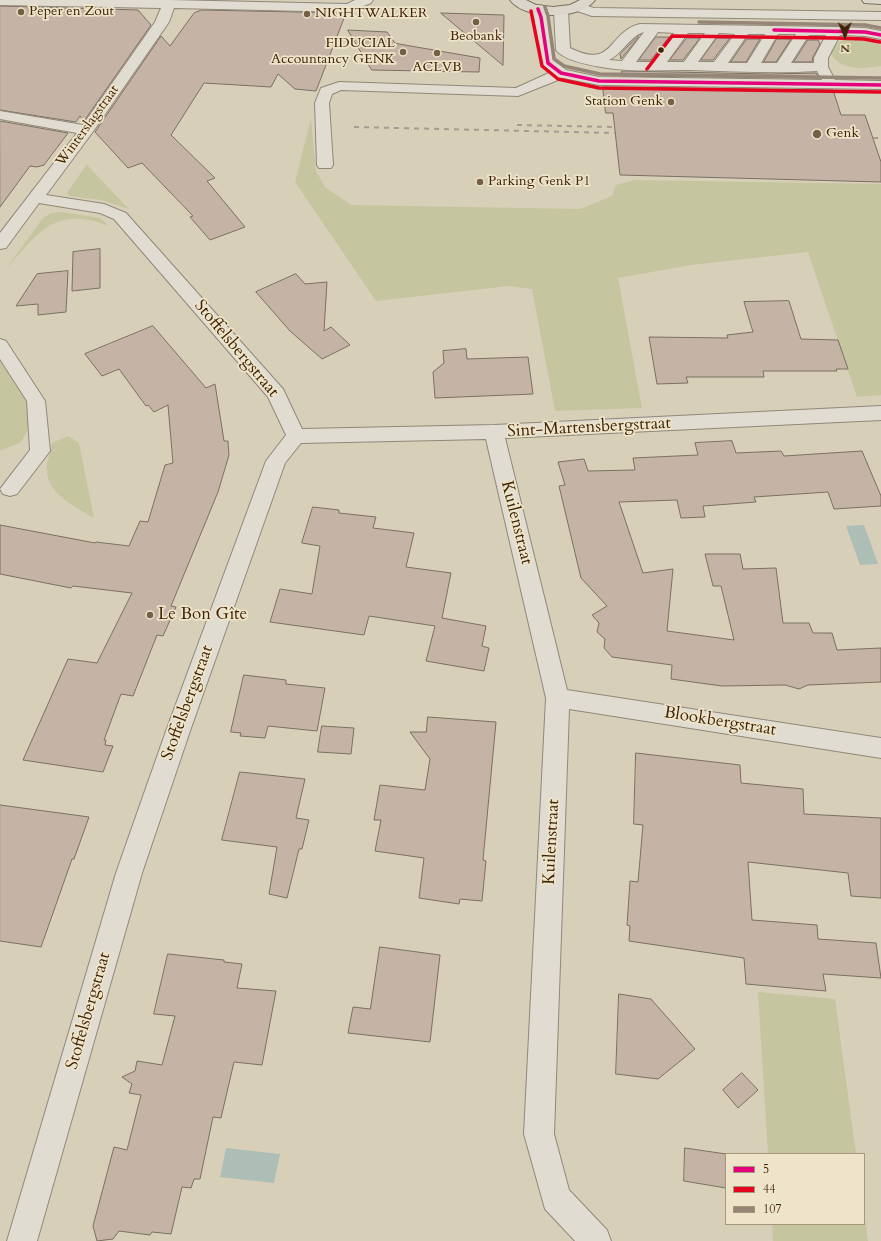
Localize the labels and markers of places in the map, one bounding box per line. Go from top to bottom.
place label: Peper en Zout [29,4,114,20]
place label: NIGHTWALKER [315,6,427,22]
marker: Peper en Zout [16,7,26,17]
marker: NIGHTWALKER [302,9,312,19]
marker: Beobank [471,17,481,27]
place label: Beobank [450,29,502,45]
place label: FIDUCIAL Accountancy GENK [271,36,395,68]
unlabelled marker [656,45,666,55]
marker: FIDUCIAL Accountancy GENK [398,47,408,57]
marker: ACLVB [432,48,442,58]
place label: ACLVB [413,60,461,76]
place label: Station Genk [585,94,663,110]
marker: Station Genk [666,97,676,107]
place label: Genk [826,126,859,142]
marker: Genk [811,128,823,140]
place label: Parking Genk P1 [488,174,591,190]
marker: Parking Genk P1 [475,177,485,187]
place label: Le Bon Gîte [158,605,247,625]
marker: Le Bon Gîte [145,610,155,620]

